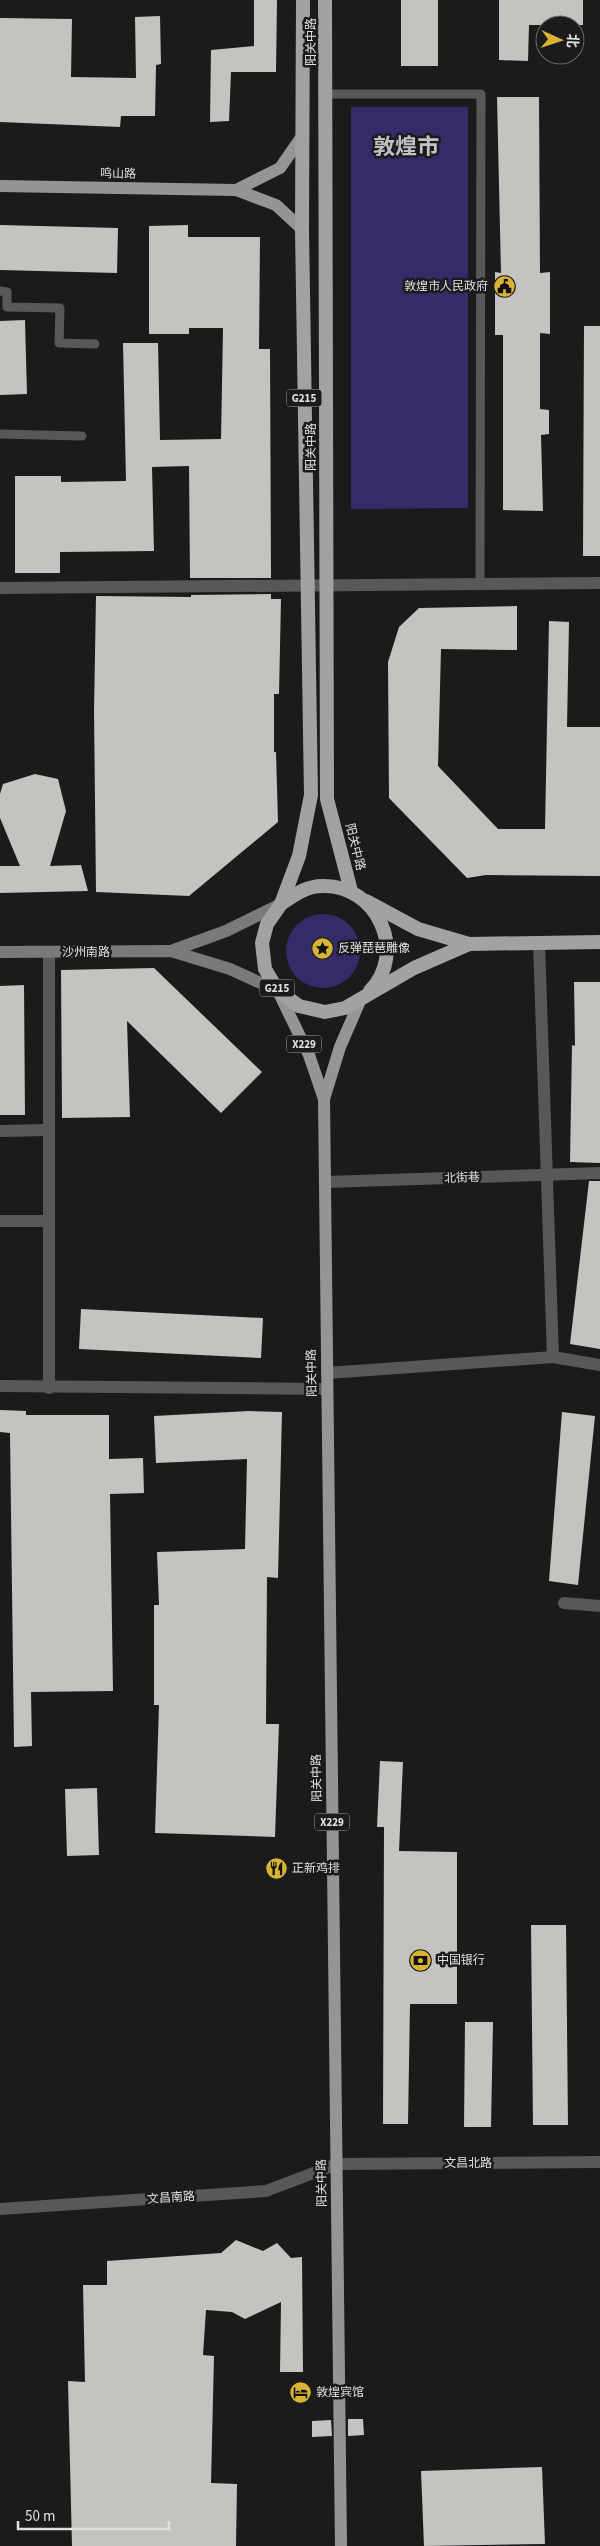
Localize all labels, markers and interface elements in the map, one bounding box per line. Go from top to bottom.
north arrow [535,15,585,65]
street label: 阳关中路 [303,18,320,66]
text: 北 [562,33,582,48]
district label: 敦煌市 [373,131,439,163]
street label: 鸣山路 [100,165,136,183]
public building icon: 敦煌市人民政府 [492,274,516,298]
place label: 敦煌市人民政府 [404,278,488,295]
road number: G215 [286,389,322,406]
street label: 阳关中路 [303,423,320,471]
street label: 阳关中路 [341,822,369,872]
place icon: 反弹琵琶雕像 [310,936,334,960]
place label: 反弹琵琶雕像 [338,940,410,957]
street label: 沙州南路 [62,944,110,961]
road number: G215 [260,980,294,996]
road number: X229 [286,1036,322,1052]
street label: 北街巷 [444,1169,480,1187]
street label: 阳关中路 [303,1349,321,1397]
street label: 阳关中路 [308,1754,326,1802]
road number: X229 [314,1814,350,1830]
restaurant icon: 正新鸡排 [264,1856,288,1880]
place label: 正新鸡排 [292,1860,340,1877]
bank icon: 中国银行 [409,1948,433,1972]
place label: 中国银行 [437,1952,485,1969]
street label: 文昌北路 [444,2155,492,2172]
street label: 阳关中路 [313,2159,331,2207]
street label: 文昌南路 [146,2188,196,2208]
hotel icon: 敦煌宾馆 [288,2380,312,2404]
place label: 敦煌宾馆 [316,2384,364,2401]
scale bar [18,2498,169,2530]
text: 50 m [25,2506,55,2527]

